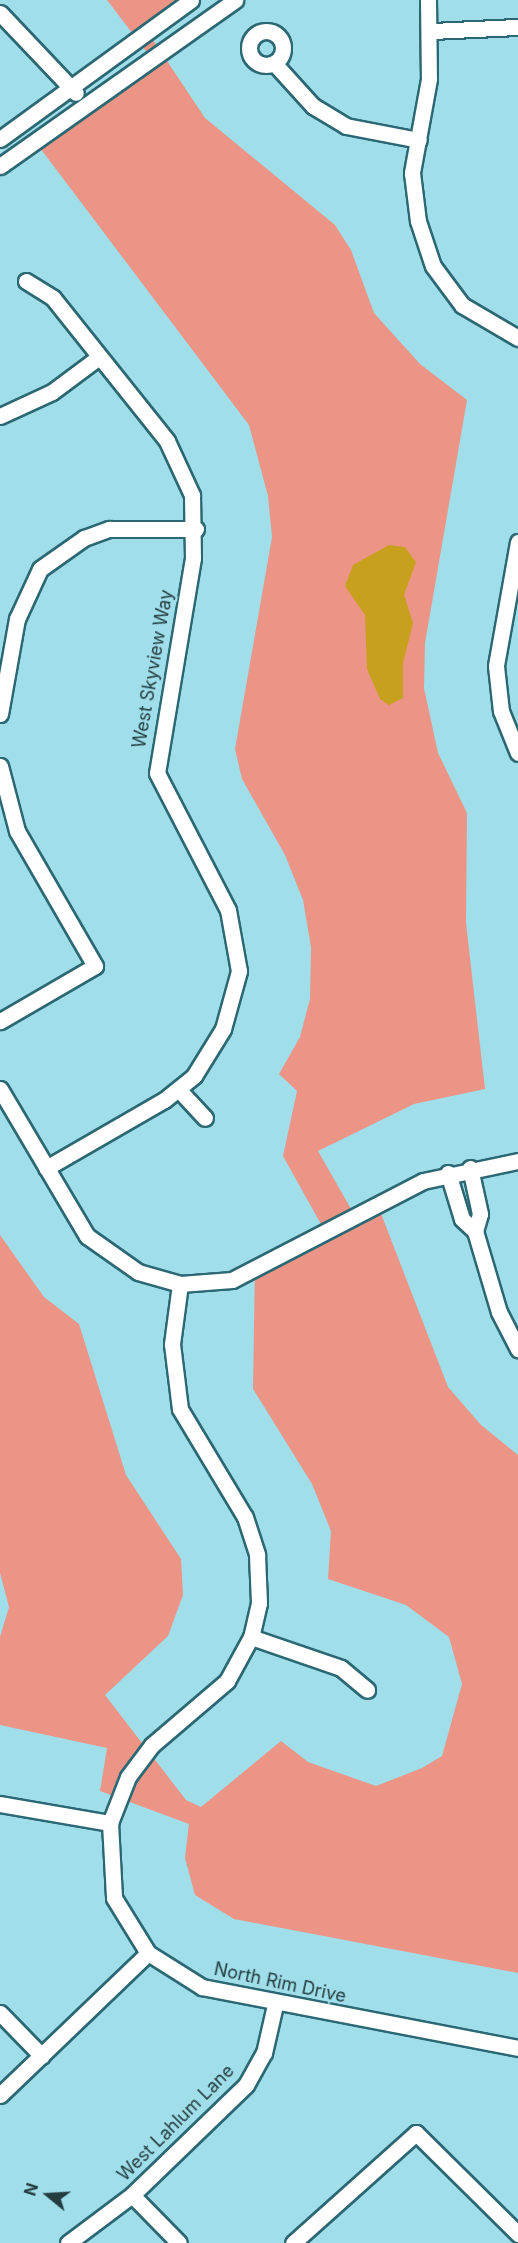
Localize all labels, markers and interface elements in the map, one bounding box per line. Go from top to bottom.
street label: West Skyview Way [128,588,178,750]
street label: North Rim Drive [212,1958,348,2008]
street label: West Lahlum Lane [113,2060,239,2186]
north arrow [18,2165,78,2225]
text: N [19,2181,42,2198]

